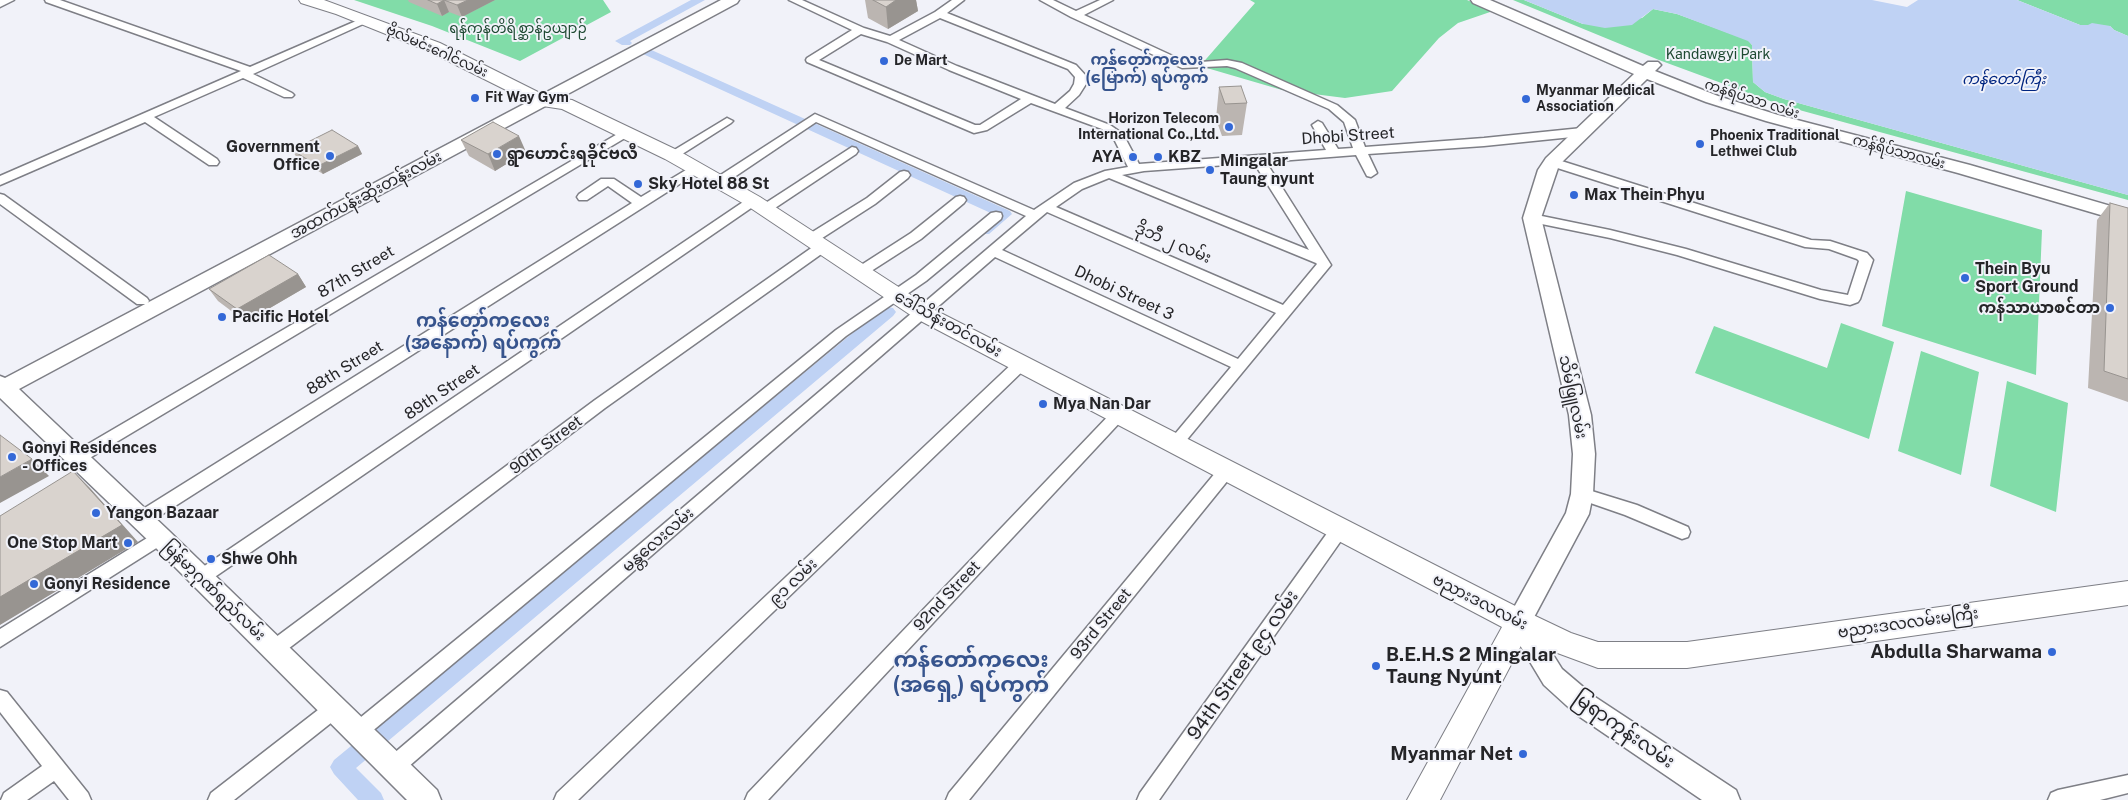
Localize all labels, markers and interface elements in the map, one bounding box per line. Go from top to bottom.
street label: ဗိုလ်မင်းဂေါင်လမ်း [384,21,490,81]
park label: ရန်ကုန်တိရိစ္ဆာန်ဥယျာဉ် [449,21,587,37]
park label: Kandawgyi Park [1666,47,1770,63]
district label: ကန်တော်ကလေး (မြောက်) ရပ်ကွက် [1085,50,1209,88]
place label: De Mart [894,53,948,69]
marker: De Mart [878,55,890,67]
water label: ကန်တော်ကြီး [1962,70,2046,88]
street label: ကန်ရိပ်သာ လမ်း [1703,76,1801,122]
place label: Myanmar Medical Association [1536,83,1655,115]
place label: Fit Way Gym [485,90,569,106]
marker: Fit Way Gym [469,92,481,104]
marker: Myanmar Medical Association [1520,93,1532,105]
place label: Horizon Telecom International Co.,Ltd. [1078,111,1219,144]
marker: Horizon Telecom International Co.,Ltd. [1223,121,1235,133]
street label: Dhobi Street [1301,123,1395,149]
place label: Phoenix Traditional Lethwei Club [1710,128,1840,160]
street label: ကန်ရိပ်သာလမ်း [1851,132,1947,172]
place label: Government Office [226,137,320,175]
marker: Phoenix Traditional Lethwei Club [1694,138,1706,150]
place label: ရွာဟောင်းရခိုင်ဗလီ [507,144,638,164]
street label: အထက်ပန်းဆိုးတန်းလမ်း [287,147,445,243]
place label: AYA [1092,147,1123,167]
place label: KBZ [1168,147,1201,167]
marker: ရွာဟောင်းရခိုင်ဗလီ [491,148,503,160]
marker: Government Office [324,150,336,162]
marker: AYA [1127,151,1139,163]
marker: KBZ [1152,151,1164,163]
place label: Mingalar Taung nyunt [1220,151,1314,189]
marker: Mingalar Taung nyunt [1204,164,1216,176]
place label: Sky Hotel 88 St [648,174,769,194]
marker: Sky Hotel 88 St [632,178,644,190]
place label: Max Thein Phyu [1584,185,1705,205]
marker: Max Thein Phyu [1568,189,1580,201]
street label: ဒိုဘီ ၂ လမ်း [1132,218,1214,268]
street label: 87th Street [314,242,398,302]
place label: Thein Byu Sport Ground [1975,259,2078,297]
street label: Dhobi Street 3 [1071,262,1177,324]
marker: Thein Byu Sport Ground [1959,272,1971,284]
street label: ဒေါ်သိန်းတင်လမ်း [891,287,1005,361]
place label: ကန်သာယာစင်တာ [1979,298,2100,318]
marker: ကန်သာယာစင်တာ [2104,302,2116,314]
place label: Pacific Hotel [232,307,329,327]
district label: ကန်တော်ကလေး (အနောက်) ရပ်ကွက် [405,310,561,354]
marker: Pacific Hotel [216,311,228,323]
street label: 88th Street [303,337,387,399]
street label: သိမ်ဖြူလမ်း [1555,353,1591,441]
street label: 89th Street [401,360,483,424]
place label: Mya Nan Dar [1053,394,1151,414]
marker: Mya Nan Dar [1037,398,1049,410]
street label: 90th Street [506,412,586,478]
place label: Gonyi Residences - Offices [22,438,157,476]
marker: Gonyi Residences - Offices [6,451,18,463]
place label: Yangon Bazaar [106,503,219,523]
street label: မန္တလေးလမ်း [618,504,698,576]
marker: Yangon Bazaar [90,507,102,519]
place label: One Stop Mart [7,533,118,553]
marker: One Stop Mart [122,537,134,549]
street label: မြန်မာ့ဂုဏ်ရည်လမ်း [159,537,269,645]
place label: Shwe Ohh [221,549,297,569]
marker: Shwe Ohh [205,553,217,565]
street label: ၉၁ လမ်း [765,554,821,610]
street label: 92nd Street [910,557,984,635]
street label: ဗညားဒလလမ်း [1429,570,1531,634]
place label: Gonyi Residence [44,574,171,594]
marker: Gonyi Residence [28,578,40,590]
street label: 93rd Street [1066,584,1136,664]
street label: 94th Street ၉၄ လမ်း [1183,586,1303,744]
street label: ဗညားဒလလမ်းမကြီး [1836,604,1980,642]
place label: Abdulla Sharwama [1870,641,2042,663]
place label: B.E.H.S 2 Mingalar Taung Nyunt [1386,644,1556,688]
marker: Abdulla Sharwama [2046,646,2058,658]
district label: ကန်တော်ကလေး (အရှေ့) ရပ်ကွက် [893,647,1049,698]
marker: B.E.H.S 2 Mingalar Taung Nyunt [1370,660,1382,672]
street label: မြရာကုန်းလမ်း [1569,687,1679,773]
place label: Myanmar Net [1390,743,1513,765]
marker: Myanmar Net [1517,748,1529,760]

